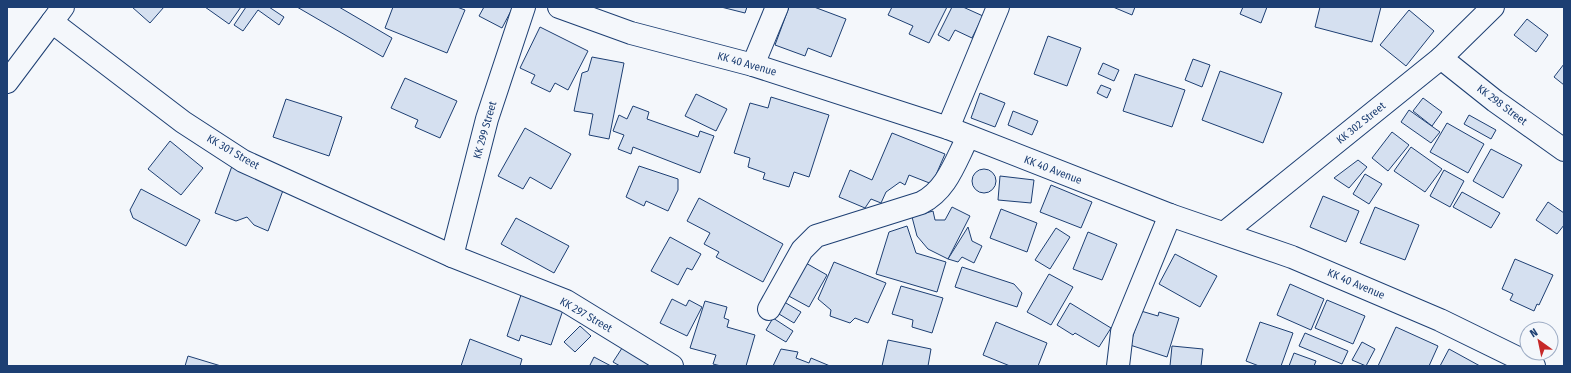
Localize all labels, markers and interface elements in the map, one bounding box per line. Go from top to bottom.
street label: KK 40 Avenue [716,49,778,79]
street label: KK 298 Street [1474,82,1530,128]
street label: KK 299 Street [471,99,500,160]
street label: KK 302 Street [1334,99,1388,147]
street label: KK 301 Street [204,132,262,172]
street label: KK 40 Avenue [1022,153,1084,187]
street label: KK 40 Avenue [1325,266,1387,302]
street label: KK 297 Street [558,295,615,335]
north arrow [1519,321,1559,361]
text: N [1528,326,1540,340]

